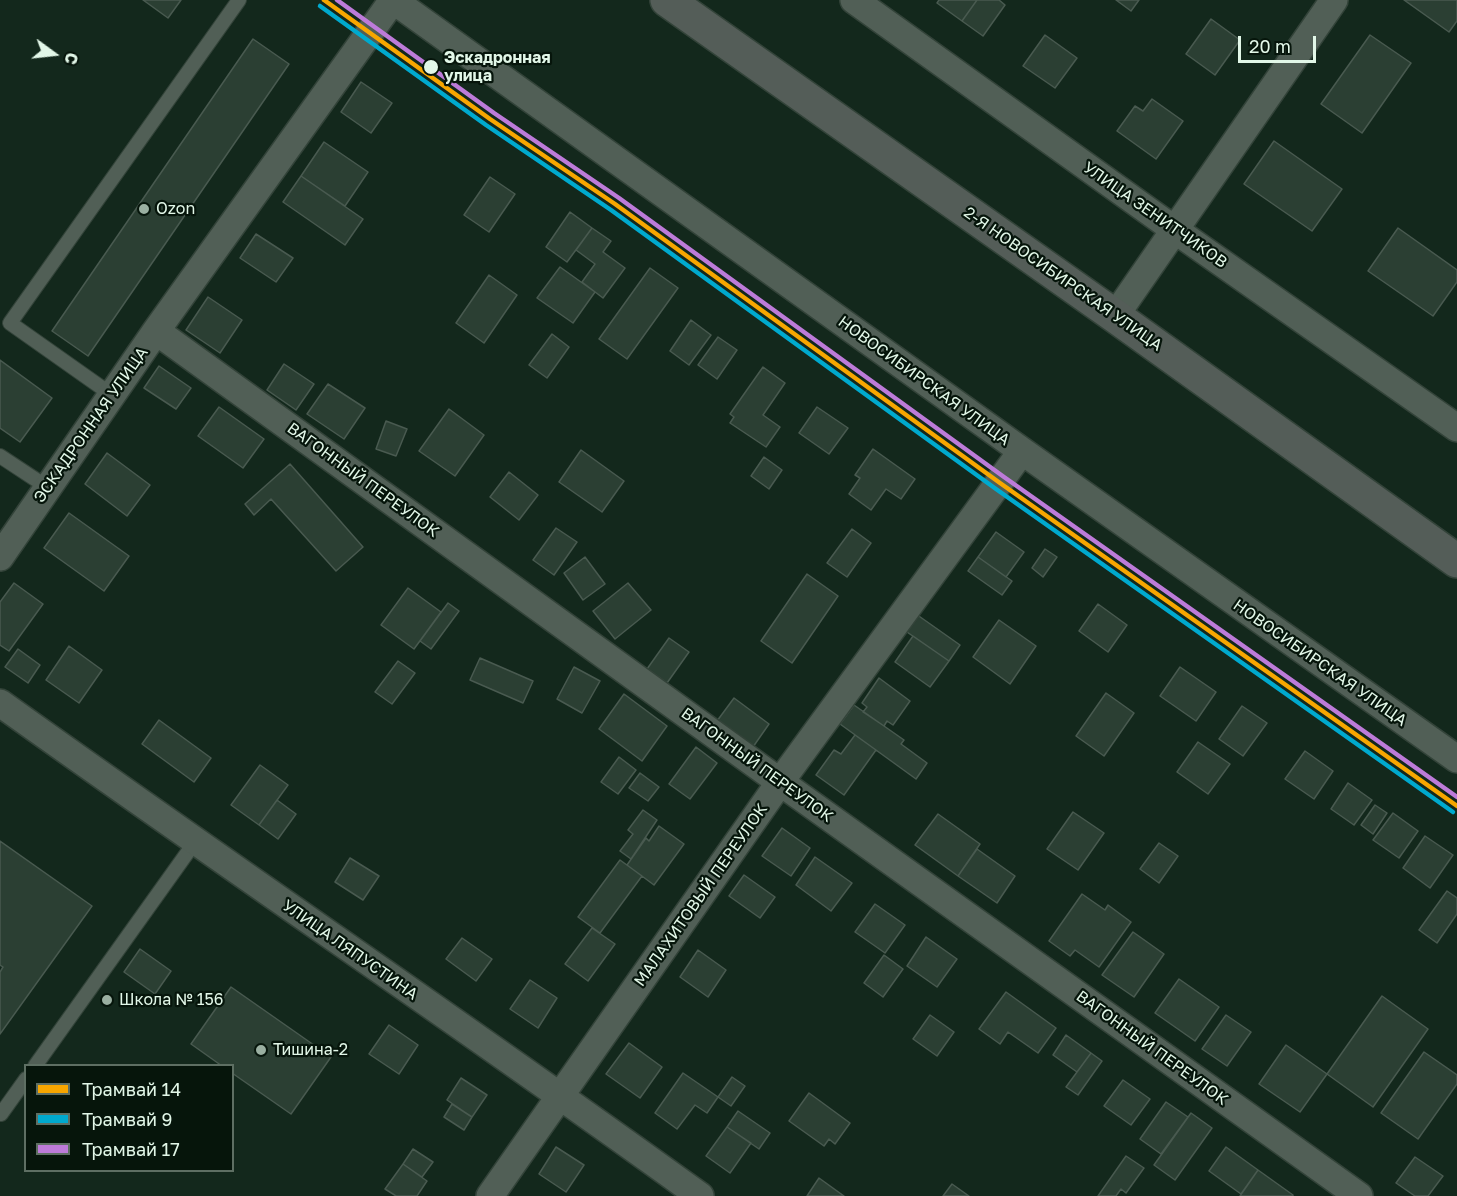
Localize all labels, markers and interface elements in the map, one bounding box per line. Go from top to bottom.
north arrow [24,24,84,84]
scale bar [1241,24,1319,62]
text: 20 m [1249,35,1291,57]
place label: Эскадронная улица [444,48,551,86]
text: С [60,51,83,67]
marker: Эскадронная улица [422,58,440,76]
street label: УЛИЦА ЗЕНИТЧИКОВ [1079,158,1231,272]
place label: Ozon [156,199,195,219]
marker: Ozon [137,202,151,216]
street label: 2-Я НОВОСИБИРСКАЯ УЛИЦА [960,203,1166,355]
street label: НОВОСИБИРСКАЯ УЛИЦА [834,312,1014,450]
street label: ЭСКАДРОННАЯ УЛИЦА [30,344,152,506]
street label: ВАГОННЫЙ ПЕРЕУЛОК [283,419,443,541]
street label: НОВОСИБИРСКАЯ УЛИЦА [1229,596,1411,730]
street label: ВАГОННЫЙ ПЕРЕУЛОК [677,704,837,826]
street label: МАЛАХИТОВЫЙ ПЕРЕУЛОК [630,800,772,990]
street label: УЛИЦА ЛЯПУСТИНА [279,896,421,1004]
street label: ВАГОННЫЙ ПЕРЕУЛОК [1072,987,1232,1109]
place label: Школа № 156 [119,990,223,1010]
marker: Школа № 156 [100,993,114,1007]
place label: Тишина-2 [273,1040,348,1060]
marker: Тишина-2 [254,1043,268,1057]
legend [24,1064,234,1172]
text: Трамвай 14 [82,1078,181,1100]
text: Трамвай 9 [82,1108,172,1130]
text: Трамвай 17 [82,1138,180,1160]

